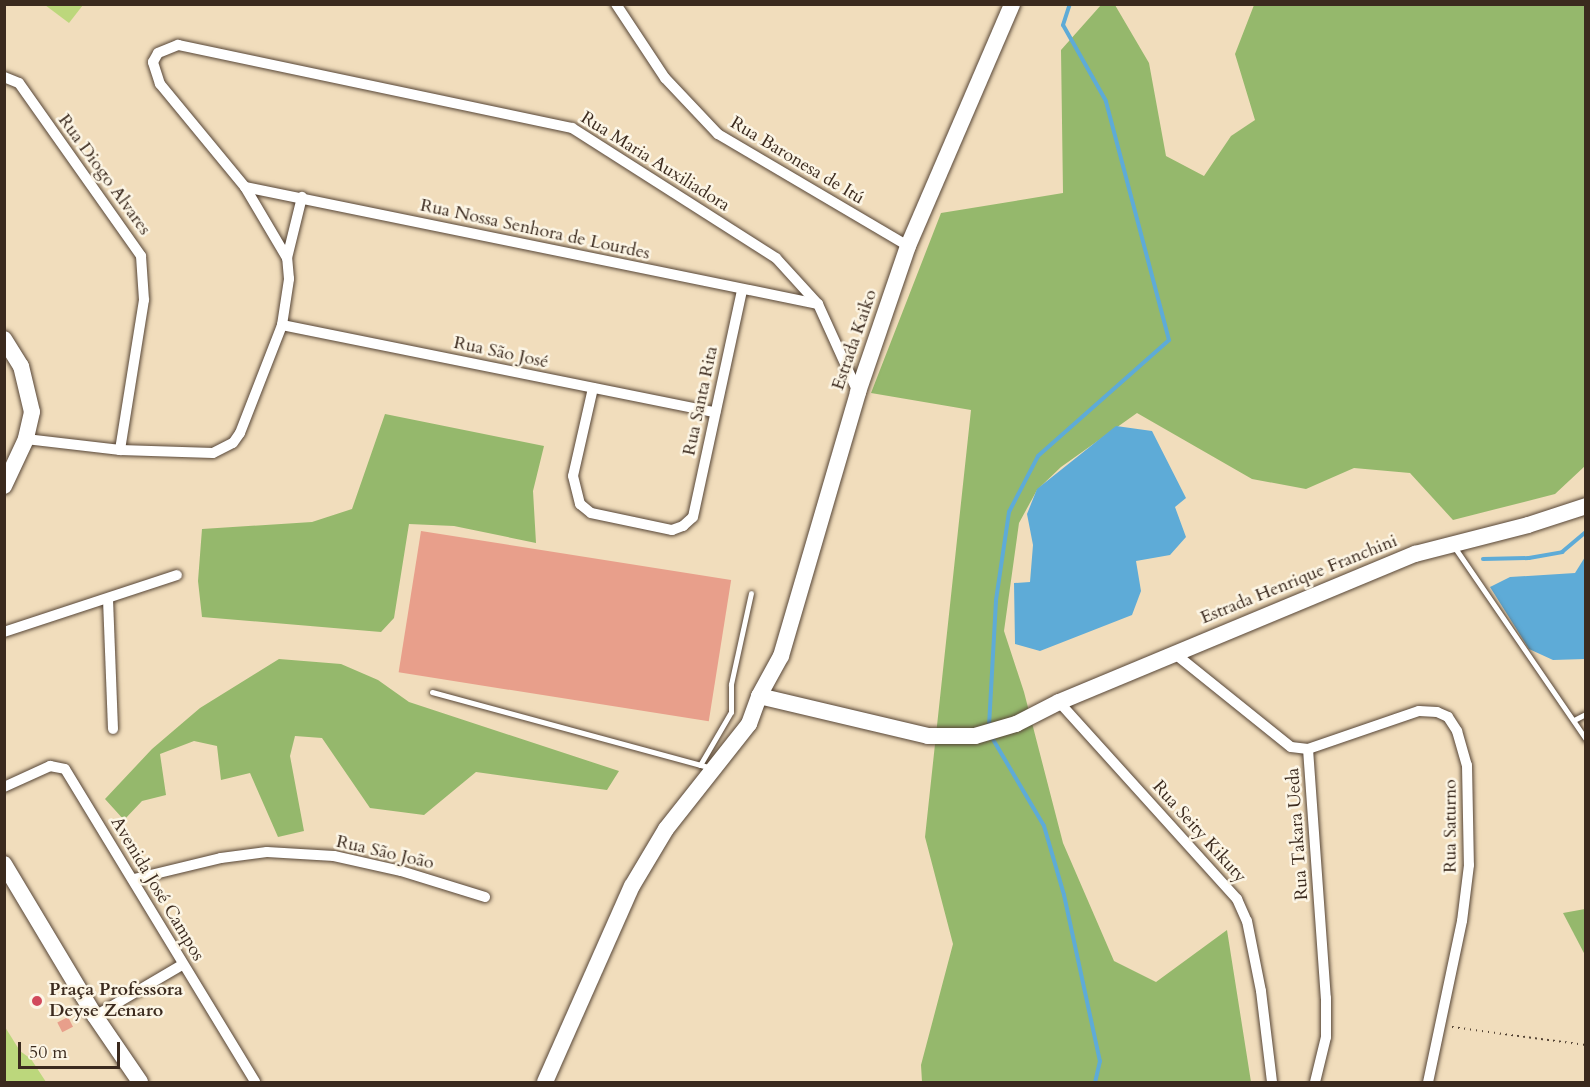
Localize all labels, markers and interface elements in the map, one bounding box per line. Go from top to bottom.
street label: Rua Maria Auxiliadora [576,107,734,217]
street label: Rua Diogo Alvares [53,110,155,240]
street label: Rua Baronesa de Itú [726,112,868,210]
street label: Rua Nossa Senhora de Lourdes [418,195,652,265]
street label: Estrada Kaiko [828,287,882,393]
street label: Rua São José [452,332,550,374]
street label: Rua Santa Rita [679,344,723,458]
street label: Estrada Henrique Franchini [1197,531,1401,629]
street label: Rua Takara Ueda [1283,767,1313,901]
street label: Rua Seity Kikuty [1147,776,1251,888]
street label: Rua Saturno [1440,779,1462,873]
street label: Avenida José Campos [105,813,209,965]
street label: Rua São João [334,831,436,875]
place label: Praça Professora Deyse Zenaro [49,980,183,1022]
marker: Praça Professora Deyse Zenaro [30,994,44,1008]
scale bar [21,1030,123,1068]
text: 50 m [29,1040,68,1065]

